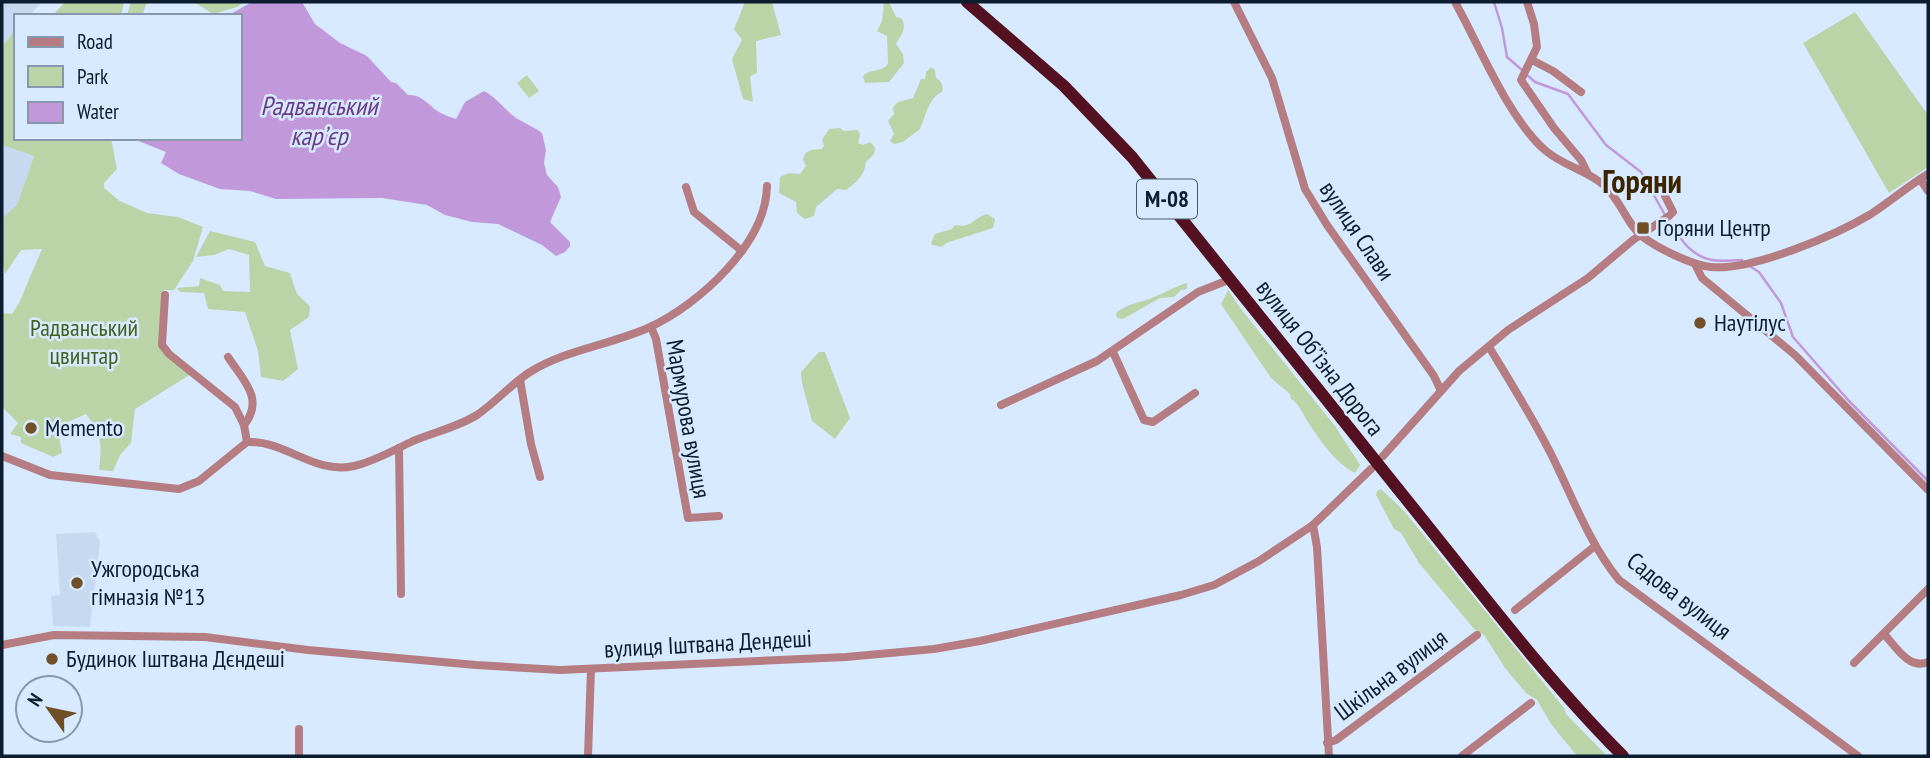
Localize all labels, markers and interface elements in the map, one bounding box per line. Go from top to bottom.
legend [14,14,242,140]
text: Road [77,28,113,55]
text: Park [77,63,108,90]
water label: Радванський карʼєр [260,89,380,152]
text: Water [77,98,119,125]
district label: Горяни [1602,160,1682,202]
street label: вулиця Слави [1313,175,1402,286]
road number: М-08 [1137,180,1197,218]
place label: Горяни Центр [1657,212,1771,243]
marker: Горяни Центр [1635,220,1651,236]
street label: вулиця Обʼїзна Дорога [1250,273,1391,442]
place label: Наутілус [1714,307,1786,338]
park label: Радванський цвинтар [30,312,138,371]
marker: Наутілус [1692,315,1708,331]
street label: Мармурова вулиця [659,337,718,501]
place label: Memento [45,412,123,443]
marker: Memento [23,420,39,436]
street label: Садова вулиця [1621,545,1738,646]
place label: Ужгородська гімназія №13 [91,553,205,612]
marker: Ужгородська гімназія №13 [69,575,85,591]
street label: Шкільна вулиця [1328,622,1453,727]
street label: вулиця Іштвана Дендеші [603,623,813,664]
place label: Будинок Іштвана Дєндеші [66,643,285,674]
marker: Будинок Іштвана Дєндеші [44,651,60,667]
north arrow [14,674,84,744]
text: N [22,689,48,711]

